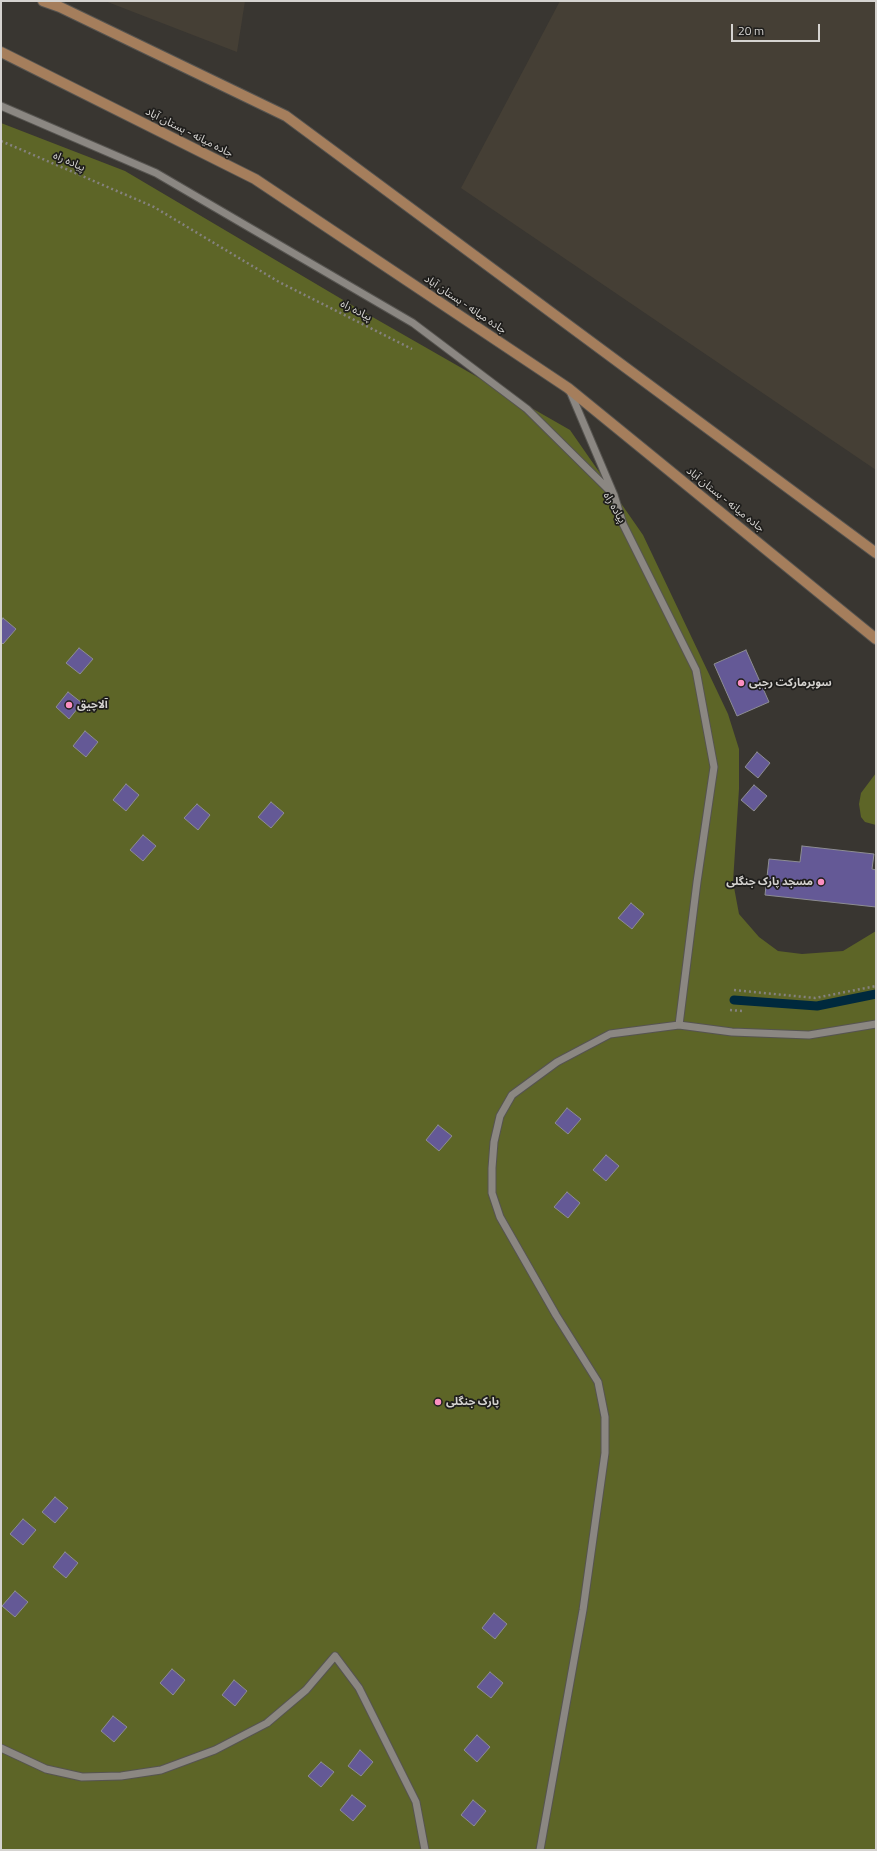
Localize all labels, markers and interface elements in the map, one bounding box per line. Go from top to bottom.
scale bar [733,16,822,42]
text: 20 m [738,21,764,40]
street label: جاده میانه - بستان آباد [143,105,235,161]
street label: پیاده راه [51,149,87,175]
street label: جاده میانه - بستان آباد [421,273,509,337]
street label: پیاده راه [338,298,374,324]
street label: جاده میانه - بستان آباد [683,465,767,535]
street label: پیاده راه [600,490,628,526]
place label: سوپرمارکت رجبی [749,676,832,690]
marker: سوپرمارکت رجبی [736,678,746,688]
place label: آلاچیق [77,698,108,712]
marker: آلاچیق [64,700,74,710]
place label: مسجد پارک جنگلی [726,875,813,889]
marker: مسجد پارک جنگلی [816,877,826,887]
place label: پارک جنگلی [446,1395,499,1409]
marker: پارک جنگلی [433,1397,443,1407]

